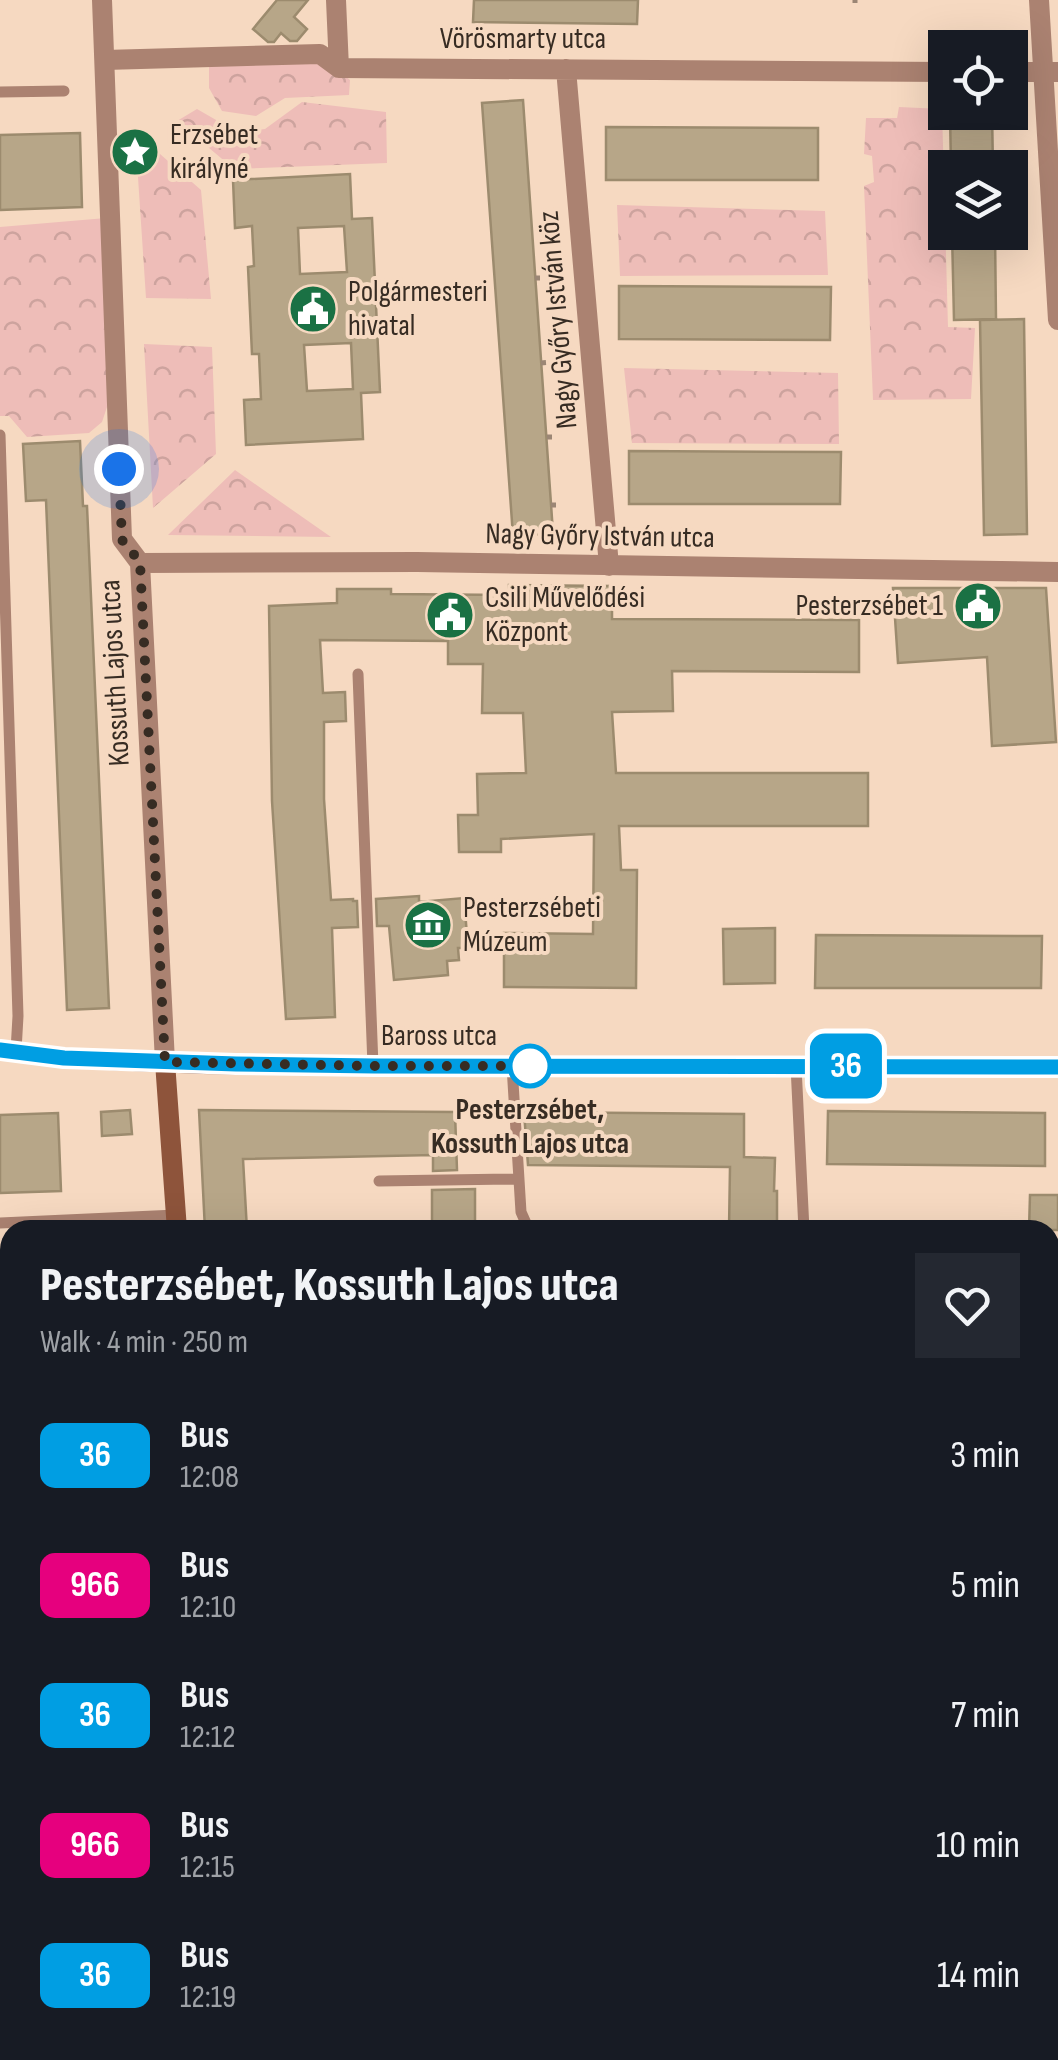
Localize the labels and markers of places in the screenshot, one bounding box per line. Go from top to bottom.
place label: Erzsébet királyné [170,117,258,187]
place icon: Erzsébet királyné [109,126,161,178]
place label: Polgármesteri hivatal [348,274,488,344]
public building icon: Polgármesteri hivatal [287,283,339,335]
place label: Csili Művelődési Központ [485,580,645,650]
public building icon: Pesterzsébet 1 [952,580,1004,632]
place label: Pesterzsébet 1 [795,588,943,624]
public building icon: Csili Művelődési Központ [424,589,476,641]
place label: Pesterzsébeti Múzeum [463,890,601,960]
museum icon: Pesterzsébeti Múzeum [402,899,454,951]
marker: Pesterzsébet, Kossuth Lajos utca [509,1045,551,1087]
place label: Pesterzsébet, Kossuth Lajos utca [431,1092,629,1162]

